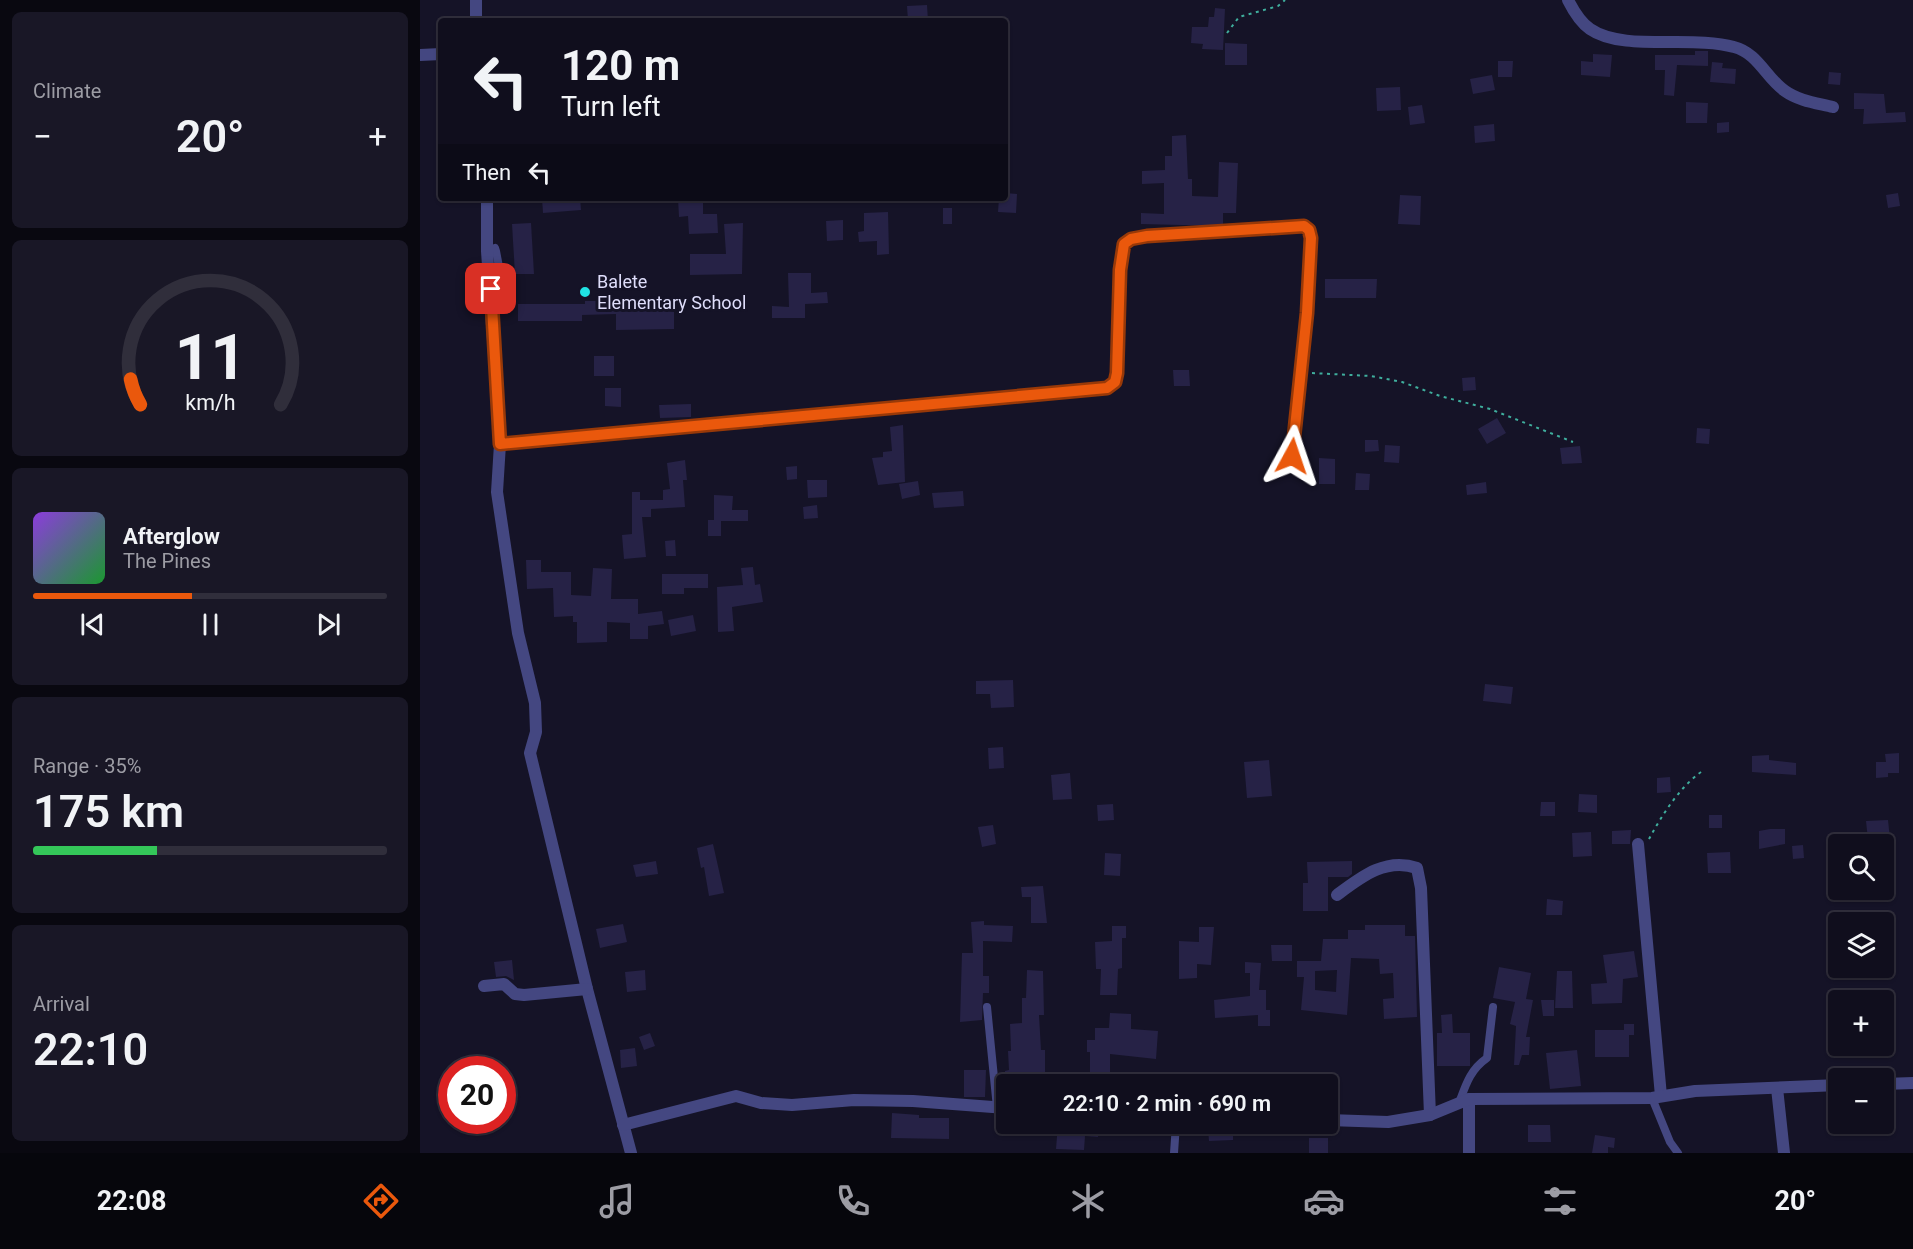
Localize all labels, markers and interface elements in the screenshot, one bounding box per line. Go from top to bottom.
text: 120 m [561,41,680,90]
icon: left [462,42,540,120]
text: Climate [33,79,101,103]
text: Turn left [561,91,661,123]
text: 20° [176,110,244,163]
text: − [33,117,52,156]
text: + [368,117,387,156]
icon: left [523,156,556,189]
text: Then [462,160,511,185]
pin [465,263,516,314]
place label: Balete Elementary School [597,271,746,313]
icon: arrive [474,272,507,305]
marker: Balete Elementary School [578,285,592,299]
text: 11 [174,321,246,394]
text: km/h [185,391,235,416]
position arrow [1260,424,1324,488]
text: Afterglow [123,524,220,549]
text: The Pines [123,549,211,573]
icon: previous [76,608,109,641]
icon: pause [194,608,227,641]
icon: next [312,608,345,641]
text: Range · 35% [33,754,141,778]
text: 175 km [33,785,184,838]
map controls [1828,834,1894,1134]
button: search [1828,834,1894,900]
button: layers [1828,912,1894,978]
button: + [1828,990,1894,1056]
text: Arrival [33,992,90,1016]
text: 22:10 [33,1023,148,1076]
speed limit sign: 20 [438,1056,516,1134]
button: − [1828,1068,1894,1134]
text: 22:10 · 2 min · 690 m [1063,1091,1271,1116]
icon: directions [360,1180,402,1222]
icon: music [596,1180,638,1222]
icon: phone [832,1180,874,1222]
icon: climate [1067,1180,1109,1222]
icon: car [1303,1180,1345,1222]
icon: filters [1539,1180,1581,1222]
text: 22:08 [97,1185,166,1217]
text: 20° [1775,1185,1816,1217]

